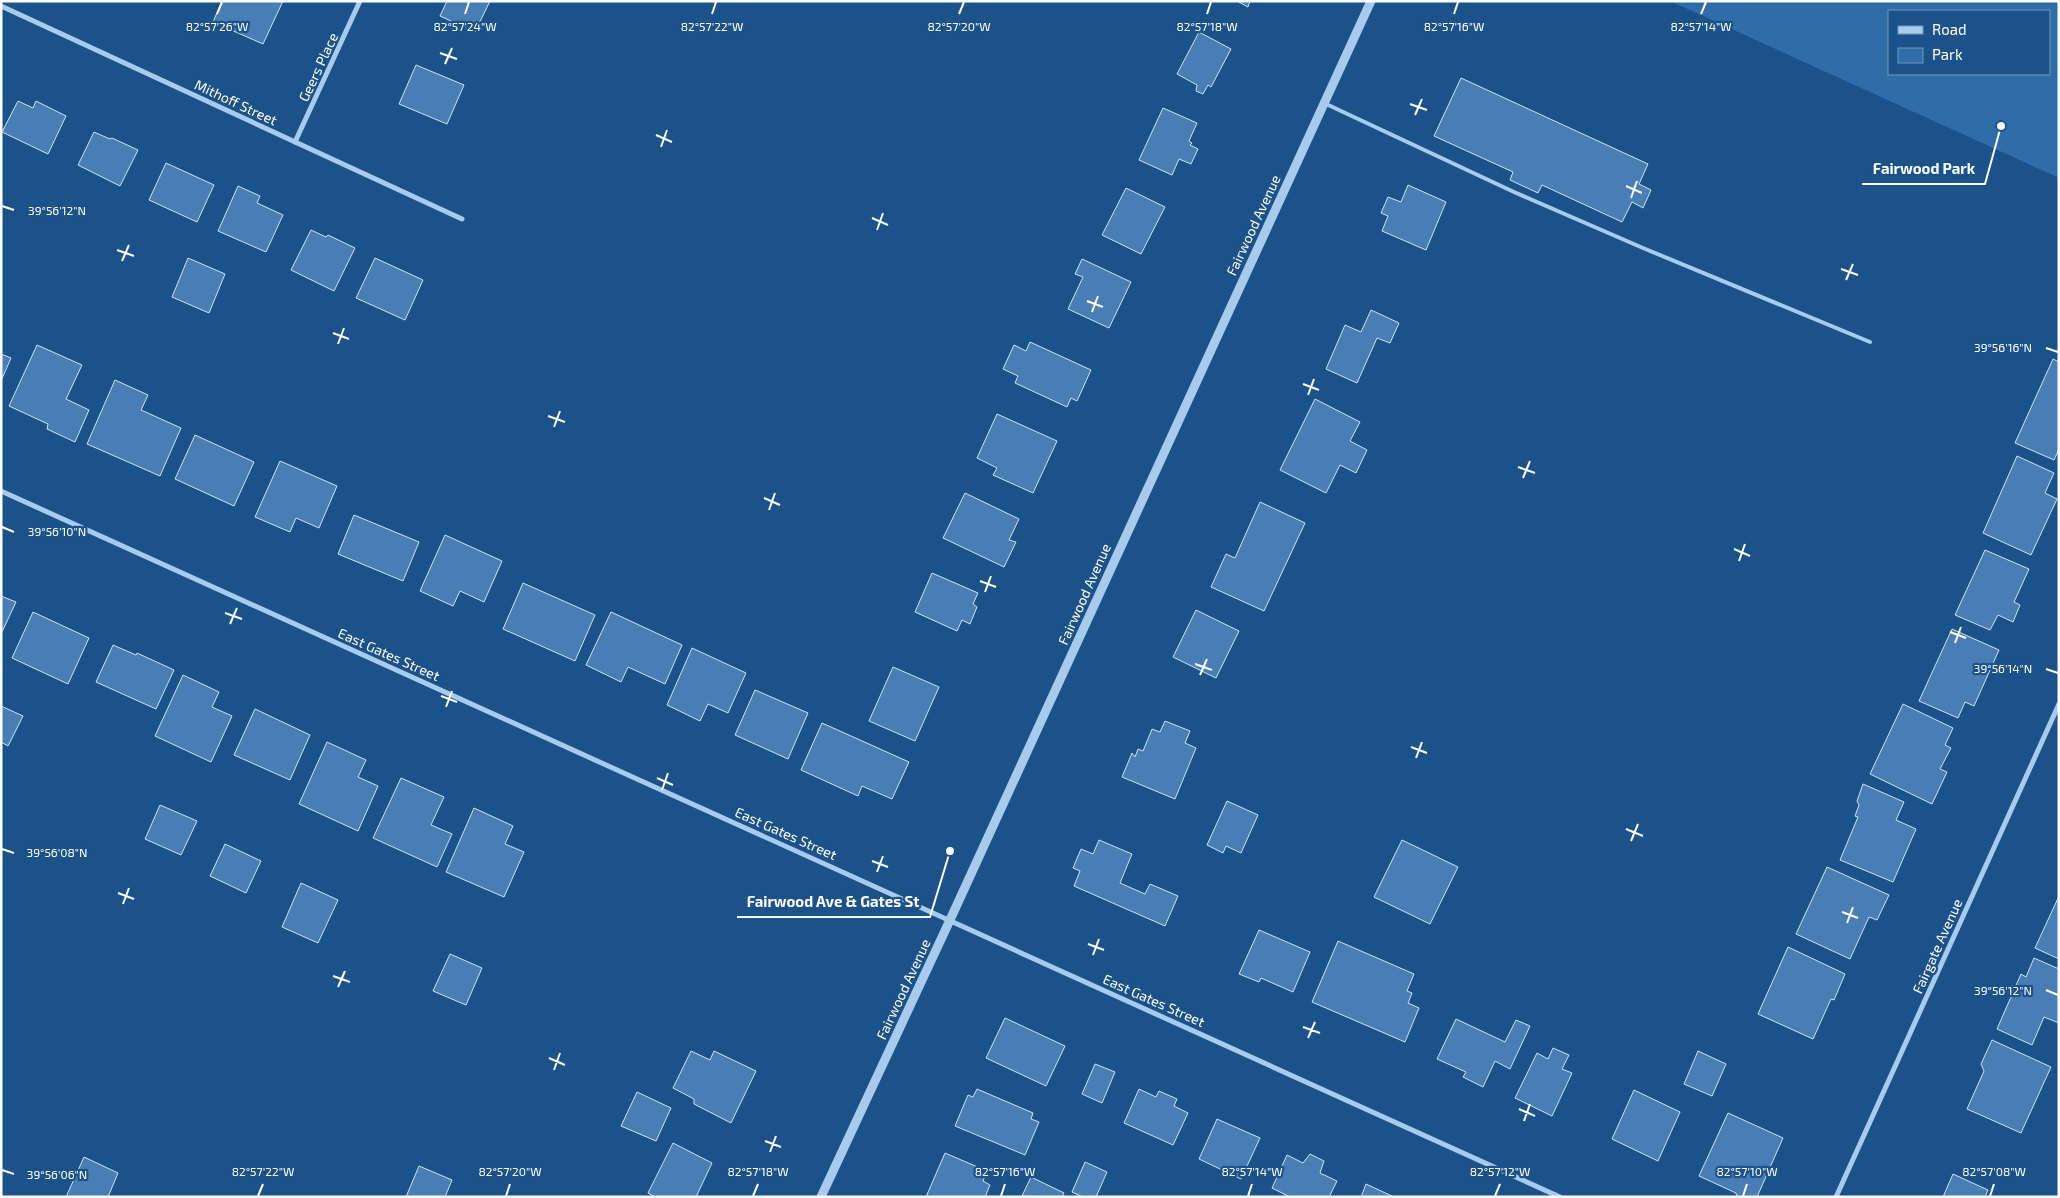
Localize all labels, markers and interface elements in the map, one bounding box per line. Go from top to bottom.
legend [1888,10,2050,75]
text: 82°57'26"W [186,19,248,33]
text: 82°57'24"W [433,19,497,33]
text: 82°57'22"W [681,19,743,33]
text: 82°57'20"W [927,19,991,33]
text: 82°57'18"W [1176,19,1238,33]
text: 82°57'16"W [1424,19,1484,33]
text: 82°57'14"W [1670,19,1732,33]
text: Road [1932,20,1967,38]
street label: Geers Place [295,30,341,104]
text: Park [1932,45,1963,63]
street label: Mithoff Street [192,75,280,129]
callout: Fairwood Park [1862,154,1985,184]
text: Fairwood Park [1873,159,1976,177]
street label: Fairwood Avenue [1222,172,1284,278]
text: 39°56'12"N [28,203,86,217]
text: 39°56'16"N [1974,340,2032,354]
text: 39°56'10"N [28,524,86,538]
street label: Fairwood Avenue [1054,541,1114,647]
street label: East Gates Street [335,624,443,684]
text: 39°56'14"N [1974,661,2032,675]
street label: East Gates Street [732,803,840,863]
text: 39°56'08"N [27,845,87,859]
callout: Fairwood Ave & Gates St [737,887,930,917]
text: Fairwood Ave & Gates St [747,892,919,910]
street label: Fairgate Avenue [1909,896,1965,996]
street label: Fairwood Avenue [872,936,934,1042]
street label: East Gates Street [1100,970,1208,1030]
text: 39°56'12"N [1974,983,2032,997]
text: 82°57'22"W [232,1164,294,1178]
text: 82°57'20"W [478,1164,542,1178]
text: 82°57'18"W [727,1164,789,1178]
text: 82°57'16"W [975,1164,1035,1178]
text: 82°57'14"W [1221,1164,1283,1178]
text: 82°57'12"W [1470,1164,1530,1178]
text: 82°57'10"W [1716,1164,1778,1178]
text: 82°57'08"W [1962,1164,2026,1178]
text: 39°56'06"N [27,1167,87,1181]

